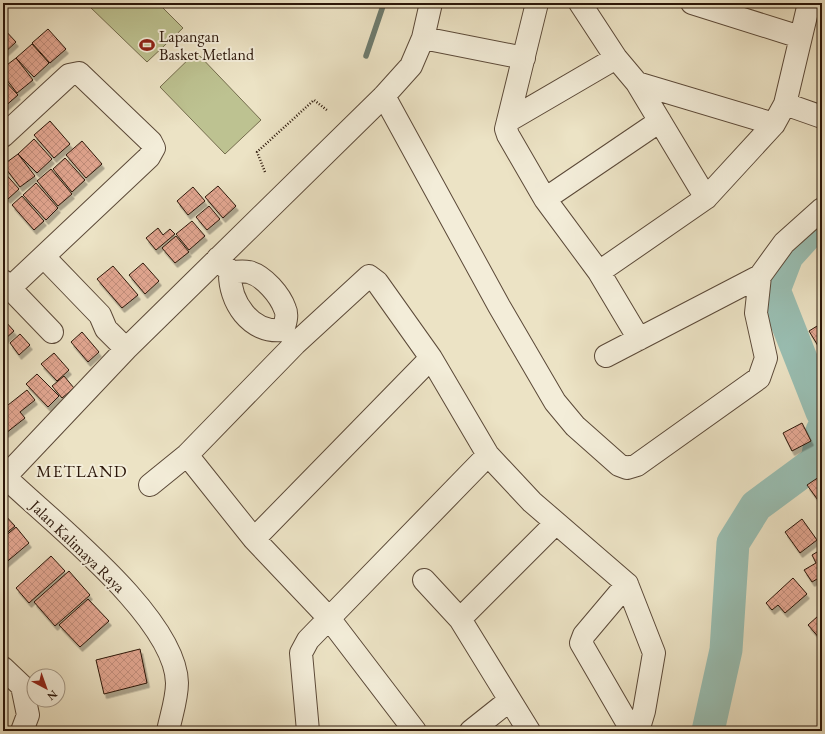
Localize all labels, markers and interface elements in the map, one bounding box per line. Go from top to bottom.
place label: Lapangan Basket Metland [159,26,255,65]
sports icon: Lapangan Basket Metland [138,36,156,54]
district label: METLAND [36,460,128,482]
street label: Jalan Kalimaya Raya [24,494,130,598]
north arrow [26,668,66,708]
text: N [45,687,61,704]

